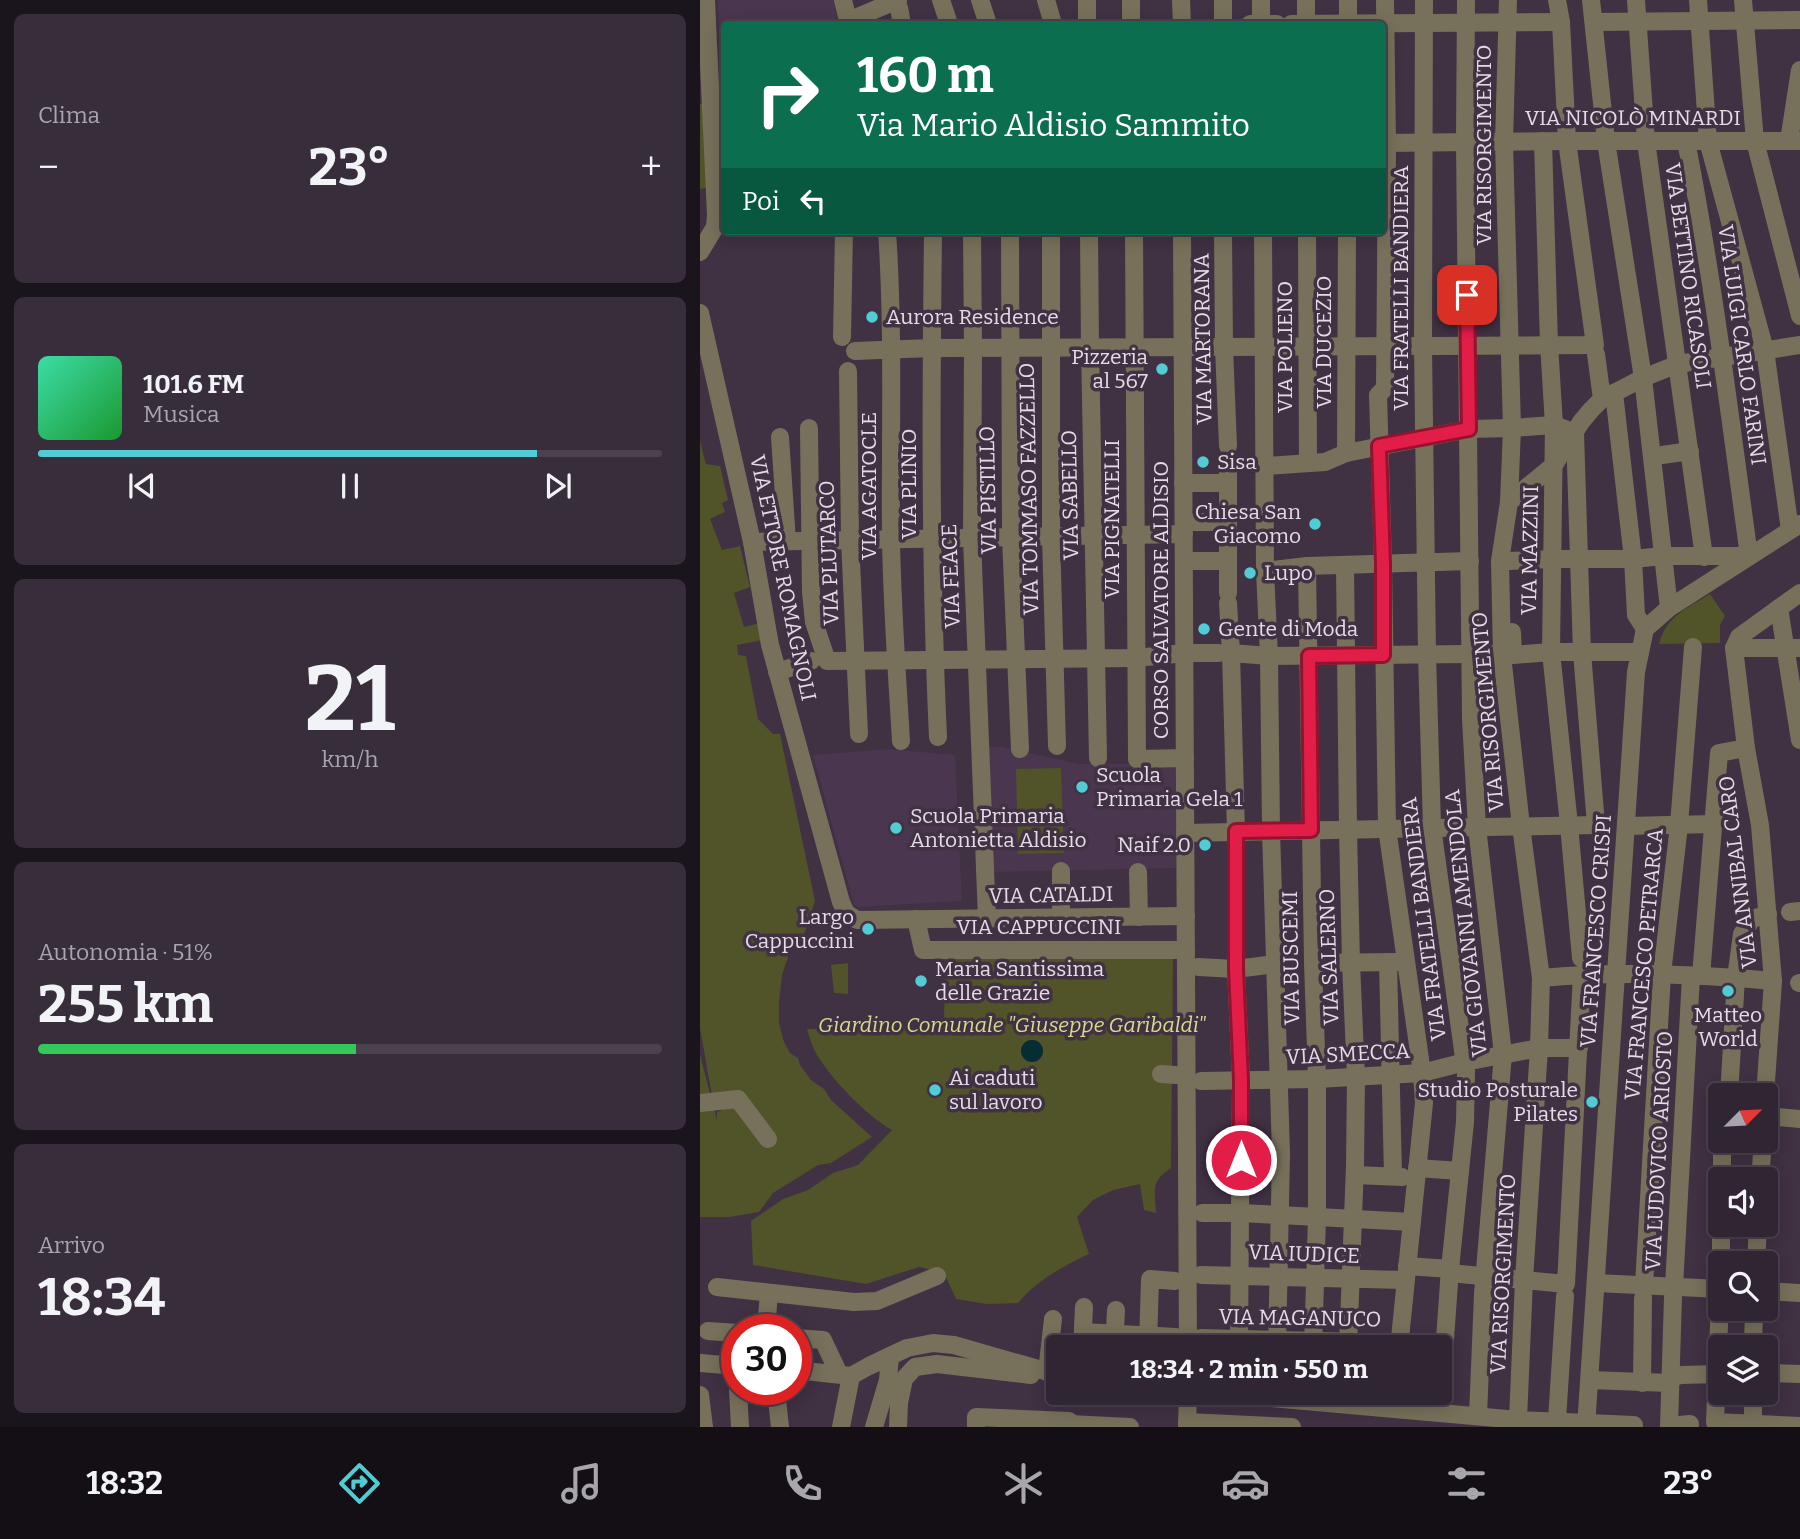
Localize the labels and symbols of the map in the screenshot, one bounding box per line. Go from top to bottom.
street label: VIA RISORGIMENTO [1471,45,1497,245]
street label: VIA NICOLÒ MINARDI [1525,105,1741,131]
street label: VIA BETTINO RICASOLI [1659,161,1717,391]
street label: VIA FRATELLI BANDIERA [1388,165,1414,411]
street label: VIA LUIGI CARLO FARINI [1712,223,1772,467]
street label: VIA MARTORANA [1189,253,1217,425]
pin [1437,265,1497,325]
street label: VIA DUCEZIO [1311,275,1337,409]
street label: VIA POLIENO [1272,281,1298,413]
place label: Aurora Residence [886,304,1059,330]
marker: Aurora Residence [864,309,880,325]
place label: Pizzeria al 567 [1071,344,1148,394]
marker: Pizzeria al 567 [1154,361,1170,377]
street label: VIA TOMMASO FAZZELLO [1014,363,1044,615]
street label: VIA AGATOCLE [856,412,882,560]
street label: VIA PISTILLO [974,426,1002,554]
street label: VIA PLINIO [896,429,922,539]
street label: VIA SABELLO [1056,430,1084,560]
street label: VIA PIGNATELLI [1099,439,1125,599]
place label: Sisa [1217,449,1257,475]
street label: VIA ETTORE ROMAGNOLI [744,453,822,703]
marker: Sisa [1195,454,1211,470]
street label: CORSO SALVATORE ALDISIO [1148,461,1174,739]
street label: VIA PLUTARCO [813,480,845,626]
street label: VIA MAZZINI [1516,485,1544,615]
place label: Chiesa San Giacomo [1195,499,1301,549]
marker: Chiesa San Giacomo [1307,516,1323,532]
street label: VIA FEACE [936,523,966,629]
place label: Lupo [1264,560,1313,586]
marker: Lupo [1242,565,1258,581]
street label: VIA RISORGIMENTO [1466,611,1510,813]
place label: Gente di Moda [1218,616,1359,642]
marker: Gente di Moda [1196,621,1212,637]
place label: Scuola Primaria Gela 1 [1096,762,1243,812]
street label: VIA ANNIBAL CARO [1713,774,1763,970]
marker: Scuola Primaria Gela 1 [1074,779,1090,795]
street label: VIA GIOVANNI AMENDOLA [1439,788,1493,1058]
street label: VIA FRATELLI BANDIERA [1396,796,1452,1042]
place label: Scuola Primaria Antonietta Aldisio [910,803,1087,853]
street label: VIA FRANCESCO CRISPI [1575,813,1617,1049]
marker: Scuola Primaria Antonietta Aldisio [888,820,904,836]
street label: VIA FRANCESCO PETRARCA [1619,827,1669,1101]
place label: Naif 2.0 [1117,832,1191,858]
marker: Naif 2.0 [1197,837,1213,853]
street label: VIA CATALDI [988,881,1114,909]
street label: VIA SALERNO [1314,888,1344,1026]
street label: VIA BUSCEMI [1277,891,1305,1025]
place label: Largo Cappuccini [745,904,854,954]
street label: VIA CAPPUCCINI [957,914,1121,940]
marker: Largo Cappuccini [860,921,876,937]
place label: Maria Santissima delle Grazie [935,956,1105,1006]
marker: Maria Santissima delle Grazie [913,973,929,989]
marker: Matteo World [1720,983,1736,999]
place label: Matteo World [1694,1002,1762,1052]
park label: Giardino Comunale "Giuseppe Garibaldi" [818,1012,1206,1038]
street label: VIA LUDOVICO ARIOSTO [1640,1030,1678,1272]
street label: VIA SMECCA [1285,1038,1411,1070]
place label: Ai caduti sul lavoro [949,1065,1043,1115]
place label: Studio Posturale Pilates [1418,1077,1578,1127]
marker: Ai caduti sul lavoro [927,1082,943,1098]
north arrow [1708,1083,1778,1153]
marker: Studio Posturale Pilates [1584,1094,1600,1110]
position arrow [1204,1123,1278,1197]
street label: VIA RISORGIMENTO [1485,1173,1521,1375]
street label: VIA IUDICE [1248,1239,1360,1269]
street label: VIA MAGANUCO [1218,1304,1382,1332]
speed limit sign: 30 [721,1314,812,1405]

